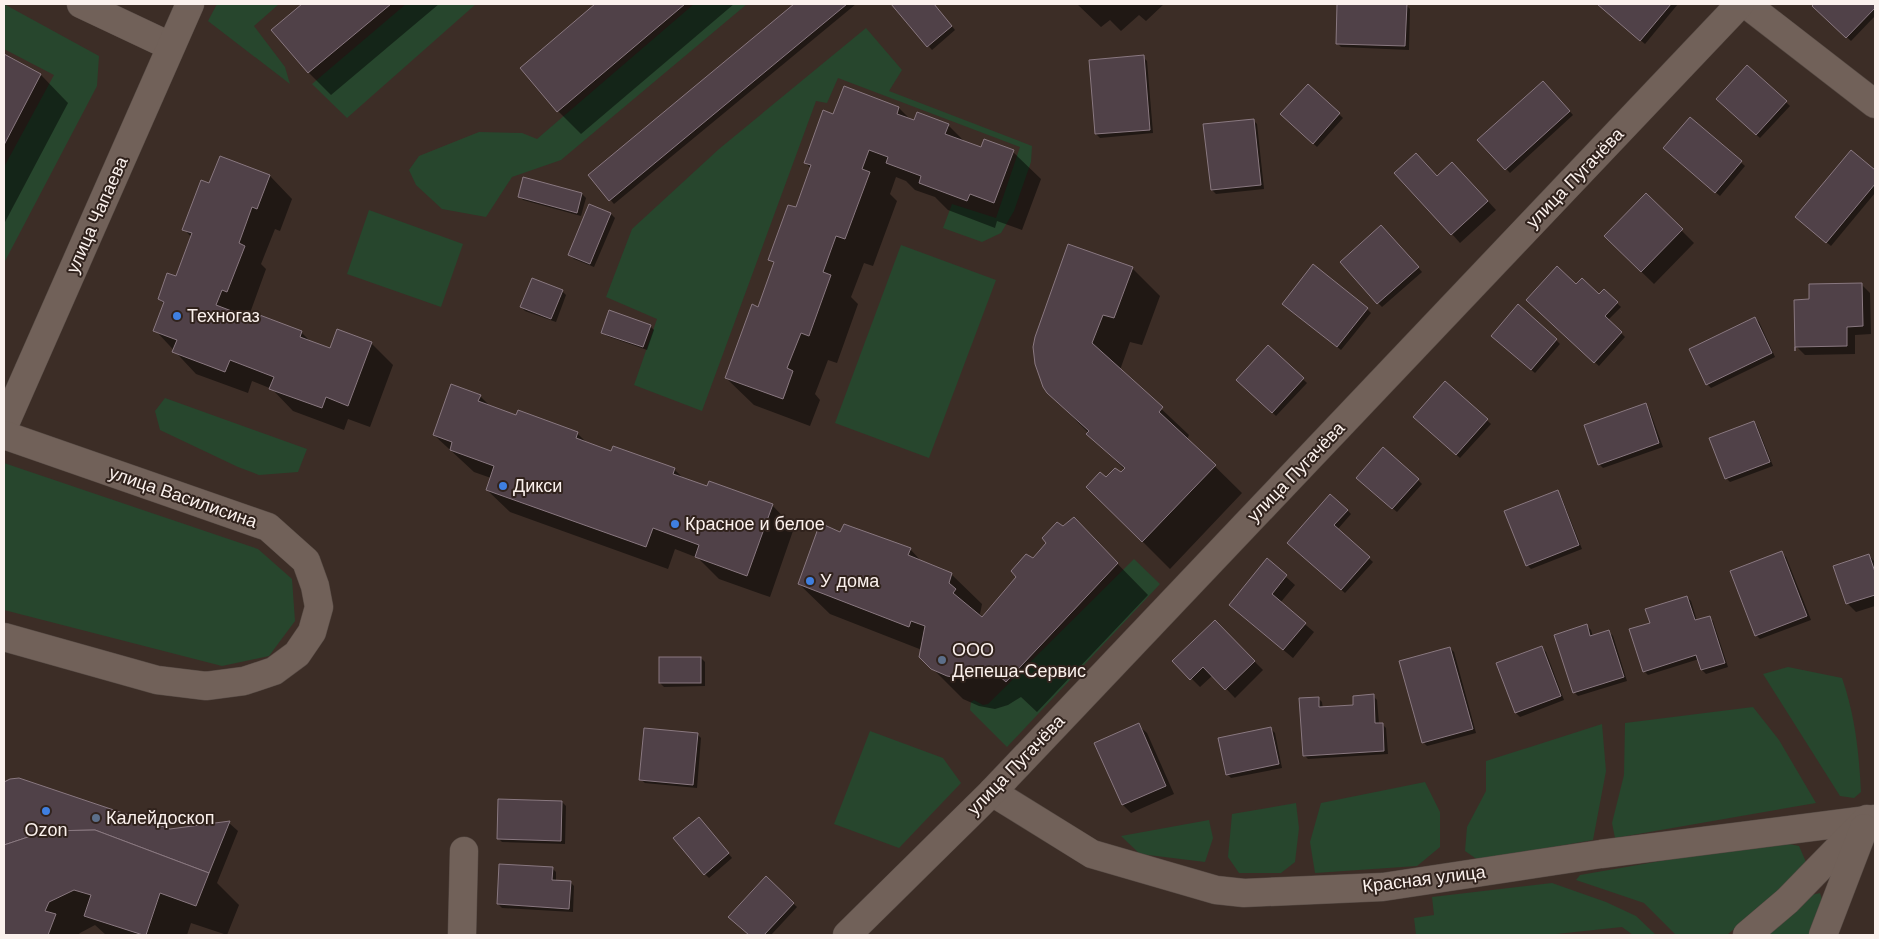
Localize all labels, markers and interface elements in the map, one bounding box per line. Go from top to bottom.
street label: улица Пугачёва [1522,123,1628,232]
street label: улица Чапаева [62,153,132,276]
place label: Техногаз [187,306,260,326]
marker: Техногаз [171,310,183,322]
street label: улица Пугачёва [1243,417,1349,526]
street label: улица Василисина [106,462,261,532]
place label: Дикси [513,476,562,496]
marker: Дикси [497,480,509,492]
place label: Красное и белое [685,514,825,534]
marker: Красное и белое [669,518,681,530]
place label: У дома [820,571,880,591]
marker: У дома [804,575,816,587]
place label: ООО Депеша-Сервис [952,640,1086,681]
marker: ООО Депеша-Сервис [936,654,948,666]
street label: улица Пугачёва [963,710,1069,819]
marker: Ozon [40,805,52,817]
place label: Калейдоскоп [106,808,214,828]
marker: Калейдоскоп [90,812,102,824]
place label: Ozon [24,820,68,840]
street label: Красная улица [1361,861,1488,896]

